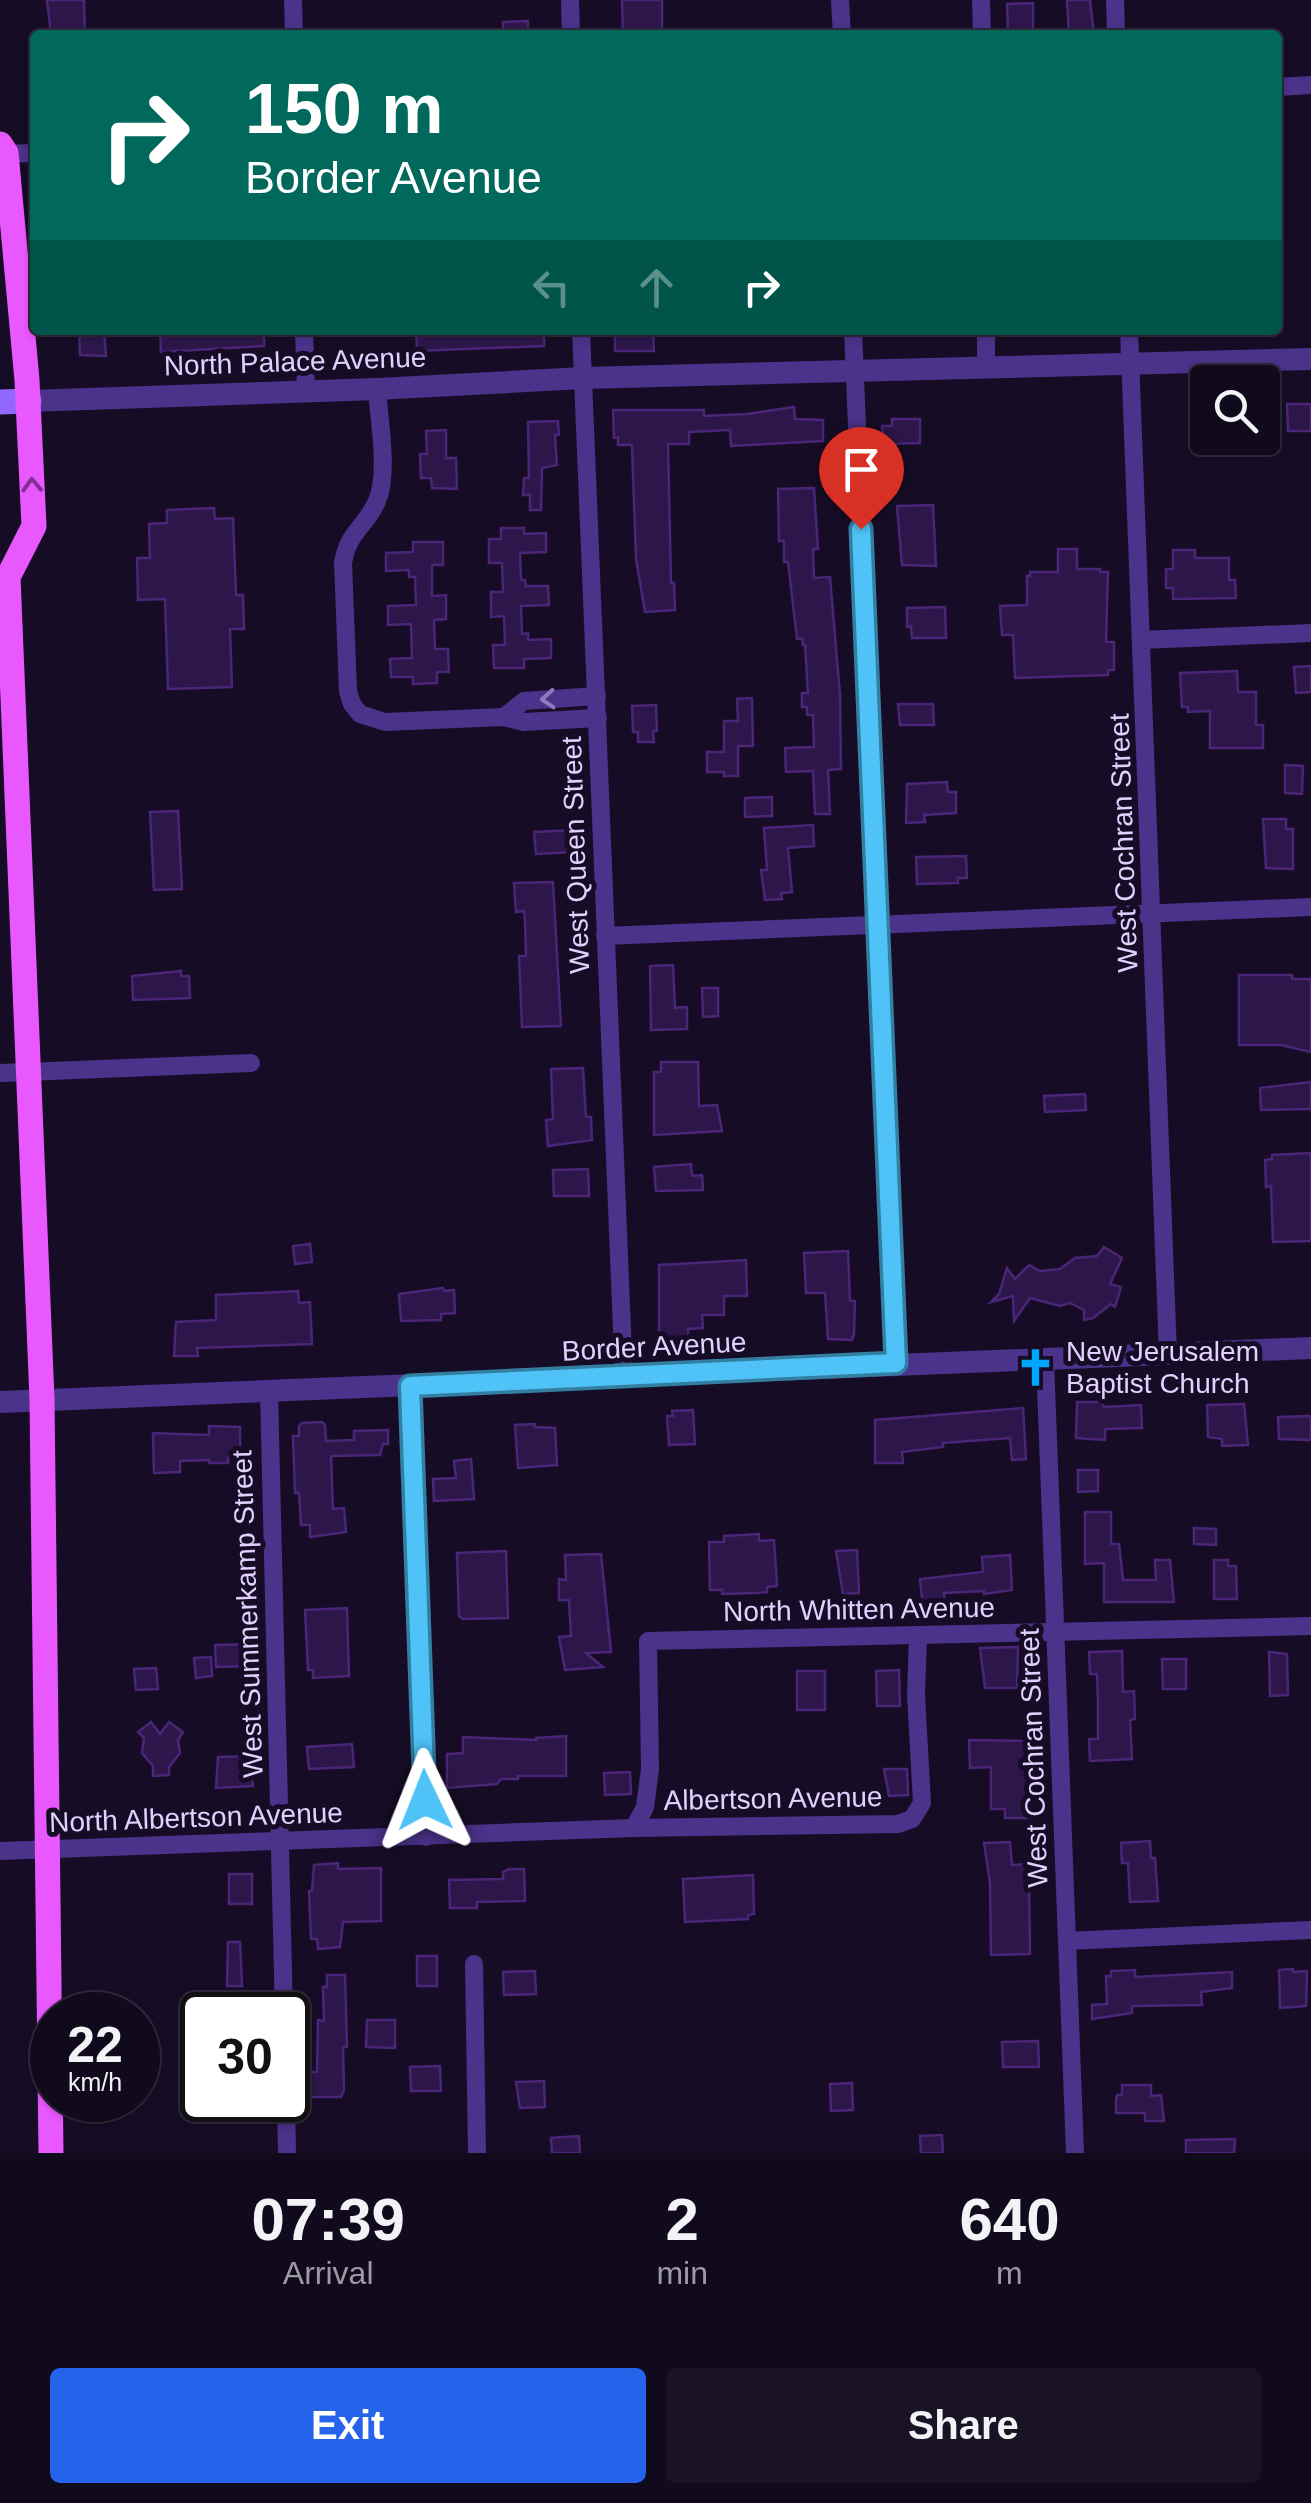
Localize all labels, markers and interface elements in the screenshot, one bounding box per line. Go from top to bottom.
icon: right [80,70,210,200]
text: 150 m [245,70,443,148]
text: Border Avenue [245,152,542,203]
icon: left [524,260,579,315]
icon: ahead [629,260,684,315]
icon: right [734,260,789,315]
street label: North Palace Avenue [163,341,427,382]
map controls [1190,365,1280,455]
button: search [1190,365,1280,455]
pin [819,427,904,530]
icon: arrive [834,442,889,497]
one-way arrow [22,477,43,493]
one-way arrow [539,688,555,710]
street label: West Cochran Street [1103,713,1144,973]
street label: West Queen Street [556,735,595,974]
street label: Border Avenue [561,1326,747,1367]
place label: New Jerusalem Baptist Church [1066,1336,1259,1399]
church icon: New Jerusalem Baptist Church [1015,1346,1057,1388]
street label: West Summerkamp Street [226,1449,269,1778]
street label: North Whitten Avenue [723,1592,995,1627]
street label: West Cochran Street [1013,1628,1054,1888]
position arrow [373,1748,477,1852]
street label: Albertson Avenue [663,1781,883,1816]
street label: North Albertson Avenue [49,1797,343,1838]
speed limit sign: 30 [180,1992,310,2122]
text: 22 [67,2017,123,2073]
text: km/h [68,2068,122,2096]
text: 07:39 [251,2186,405,2253]
text: 2 [665,2186,699,2253]
text: 640 [959,2186,1060,2253]
text: Arrival [283,2255,374,2291]
text: min [656,2255,708,2291]
text: m [996,2255,1023,2291]
button: Exit [50,2368,646,2483]
button: Share [666,2368,1261,2483]

